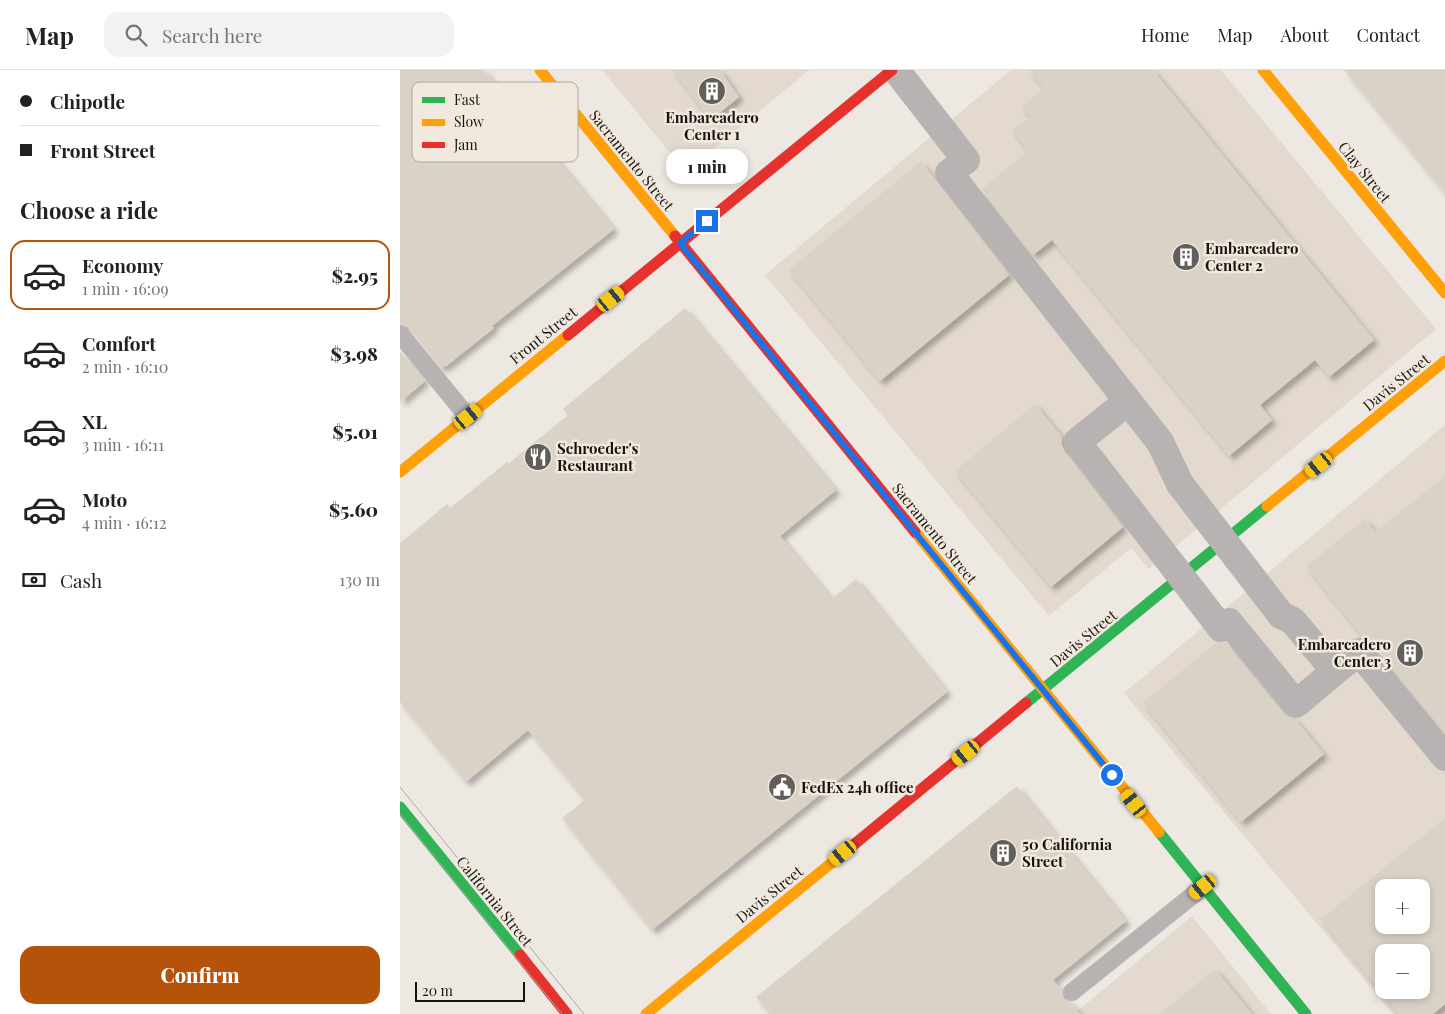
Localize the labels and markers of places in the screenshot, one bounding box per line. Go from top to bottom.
building icon: Embarcadero Center 1 [697,76,727,106]
place label: Embarcadero Center 1 [665,107,759,144]
place label: Embarcadero Center 2 [1205,238,1298,275]
building icon: Embarcadero Center 2 [1171,242,1201,272]
place label: Schroeder's Restaurant [557,438,639,475]
restaurant icon: Schroeder's Restaurant [523,442,553,472]
place label: Embarcadero Center 3 [1298,634,1391,671]
building icon: Embarcadero Center 3 [1395,638,1425,668]
public building icon: FedEx 24h office [767,772,797,802]
place label: FedEx 24h office [801,777,914,797]
place label: 50 California Street [1022,834,1112,871]
building icon: 50 California Street [988,838,1018,868]

